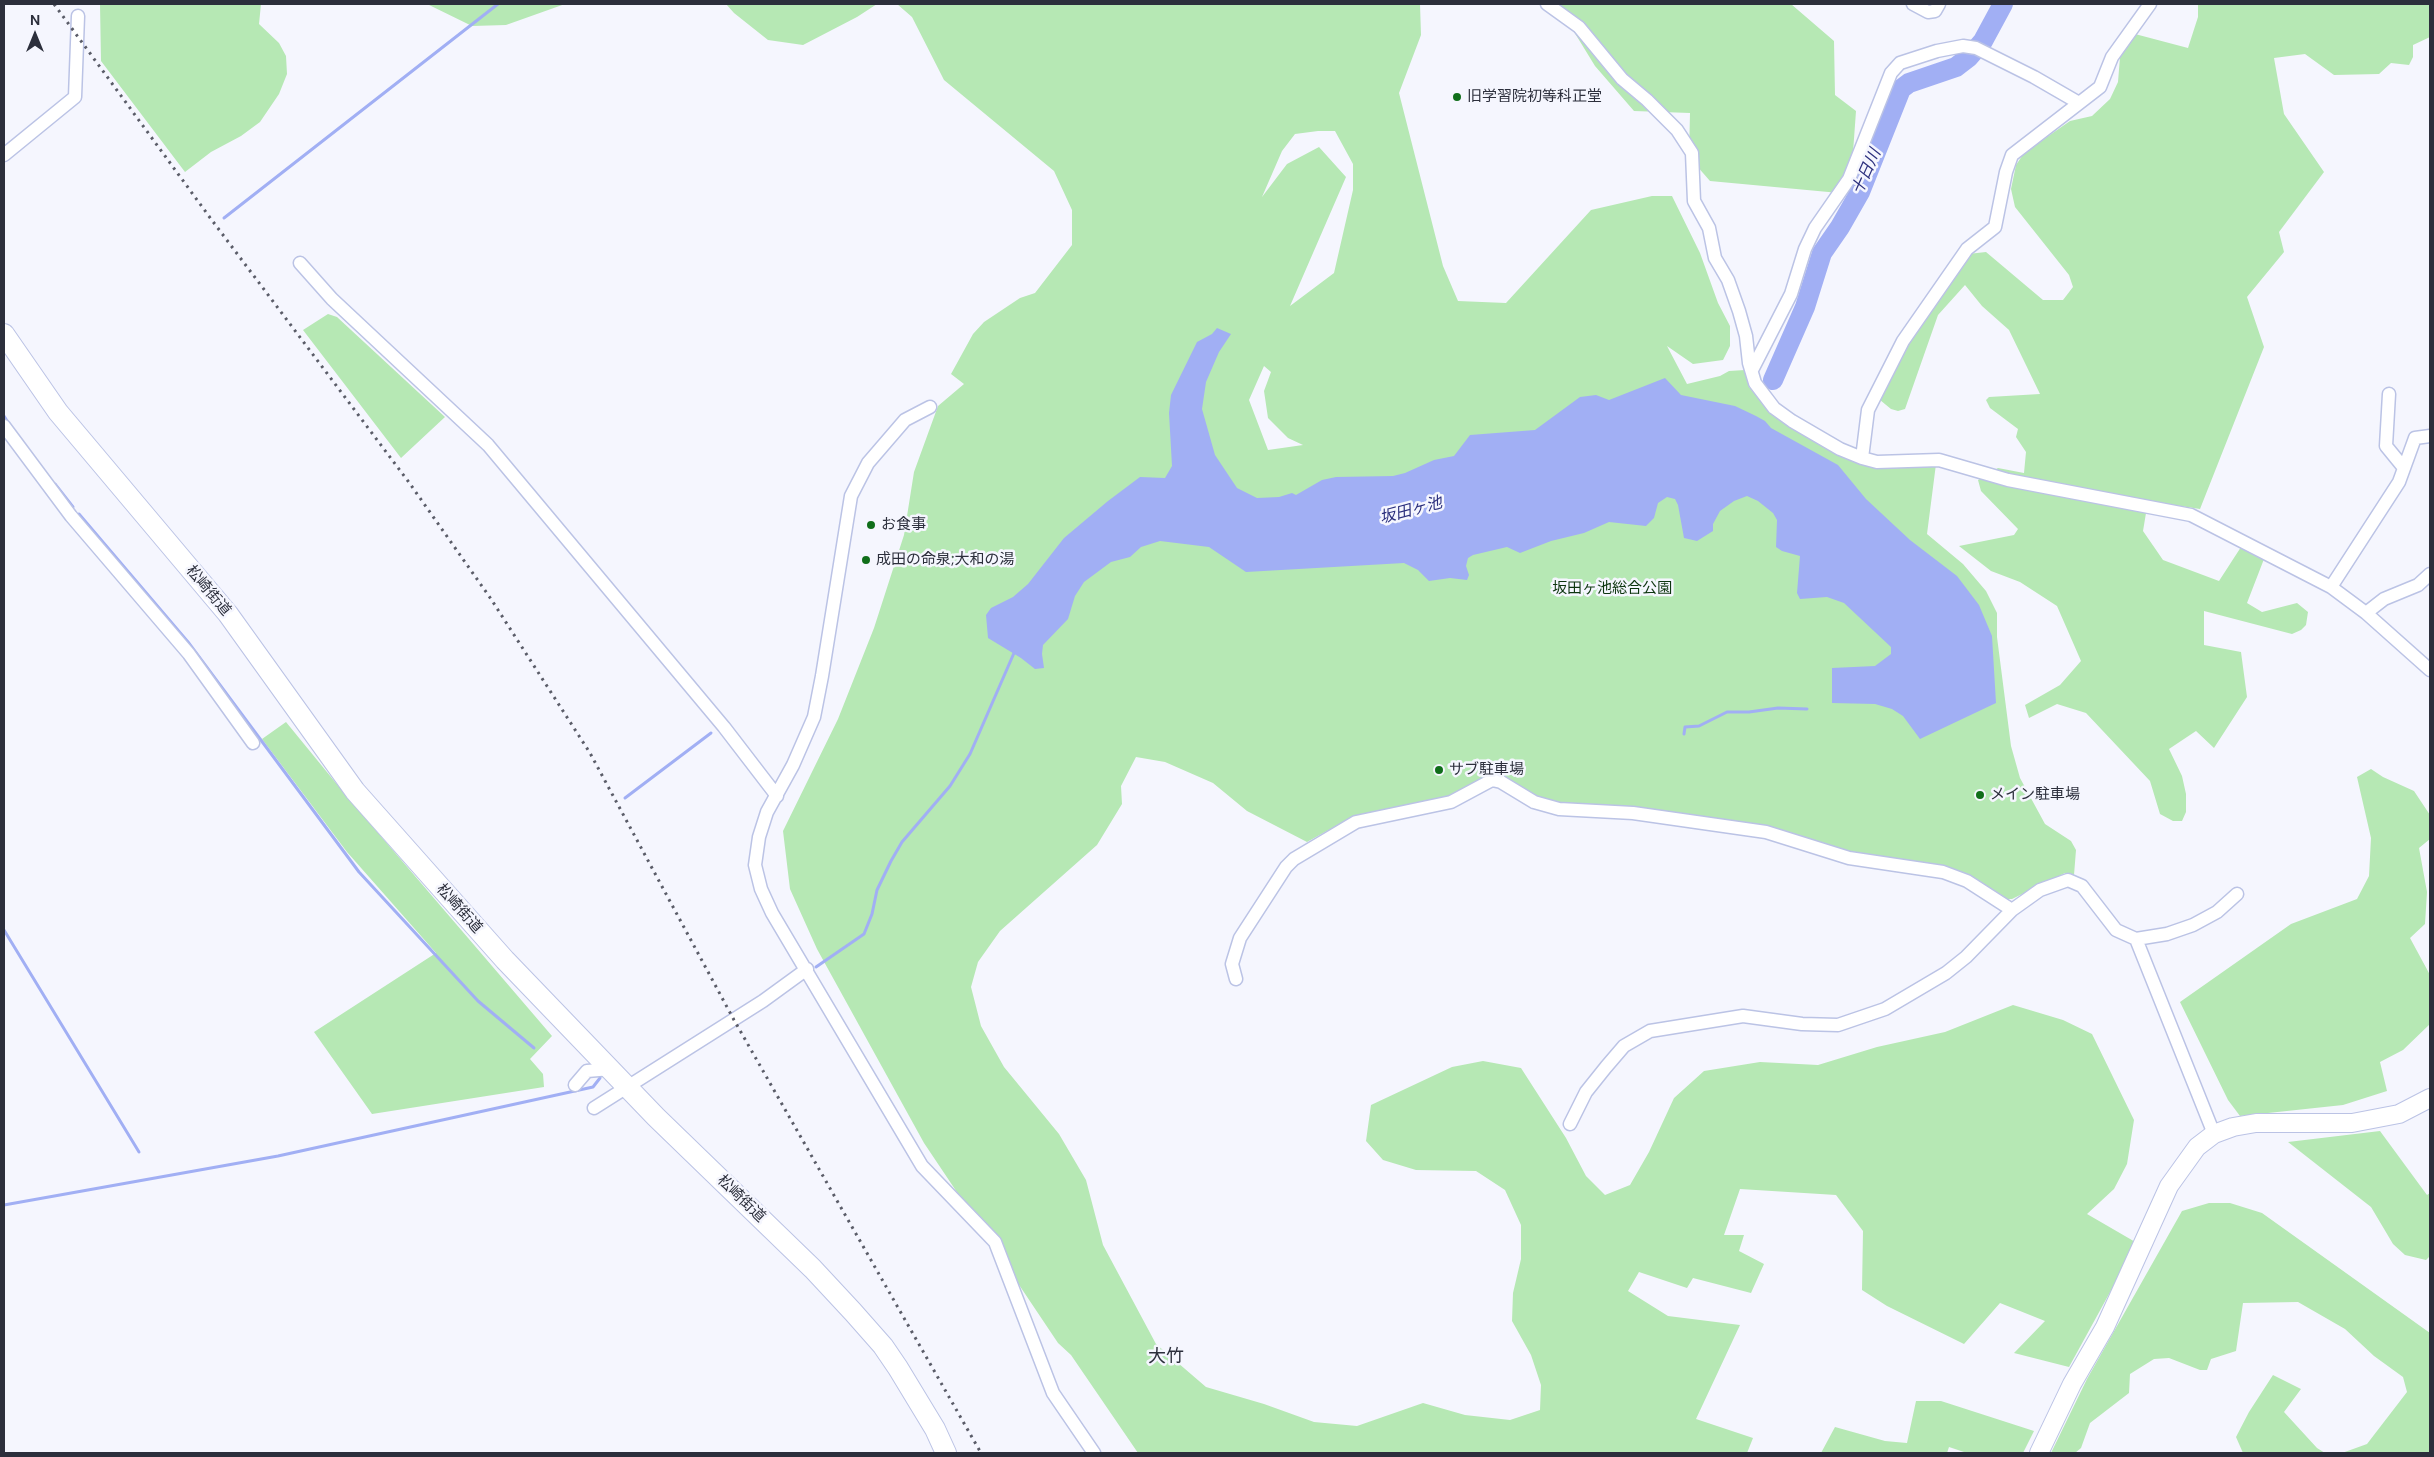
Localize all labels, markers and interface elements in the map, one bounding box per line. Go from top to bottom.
north arrow [10,10,60,60]
text: N [30,11,40,29]
place label: 旧学習院初等科正堂 [1467,88,1602,106]
marker: 旧学習院初等科正堂 [1451,91,1463,103]
water label: 十日川 [1848,146,1886,198]
water label: 坂田ヶ池 [1378,493,1444,529]
place label: お食事 [881,516,926,534]
marker: お食事 [865,519,877,531]
place label: 成田の命泉;大和の湯 [876,551,1014,569]
marker: 成田の命泉;大和の湯 [860,554,872,566]
street label: 松崎街道 [182,562,234,620]
park label: 坂田ヶ池総合公園 [1552,580,1672,598]
place label: サブ駐車場 [1449,761,1524,779]
marker: サブ駐車場 [1433,764,1445,776]
place label: メイン駐車場 [1990,786,2080,804]
marker: メイン駐車場 [1974,789,1986,801]
street label: 松崎街道 [432,881,486,937]
street label: 松崎街道 [713,1172,769,1226]
district label: 大竹 [1148,1346,1184,1368]

